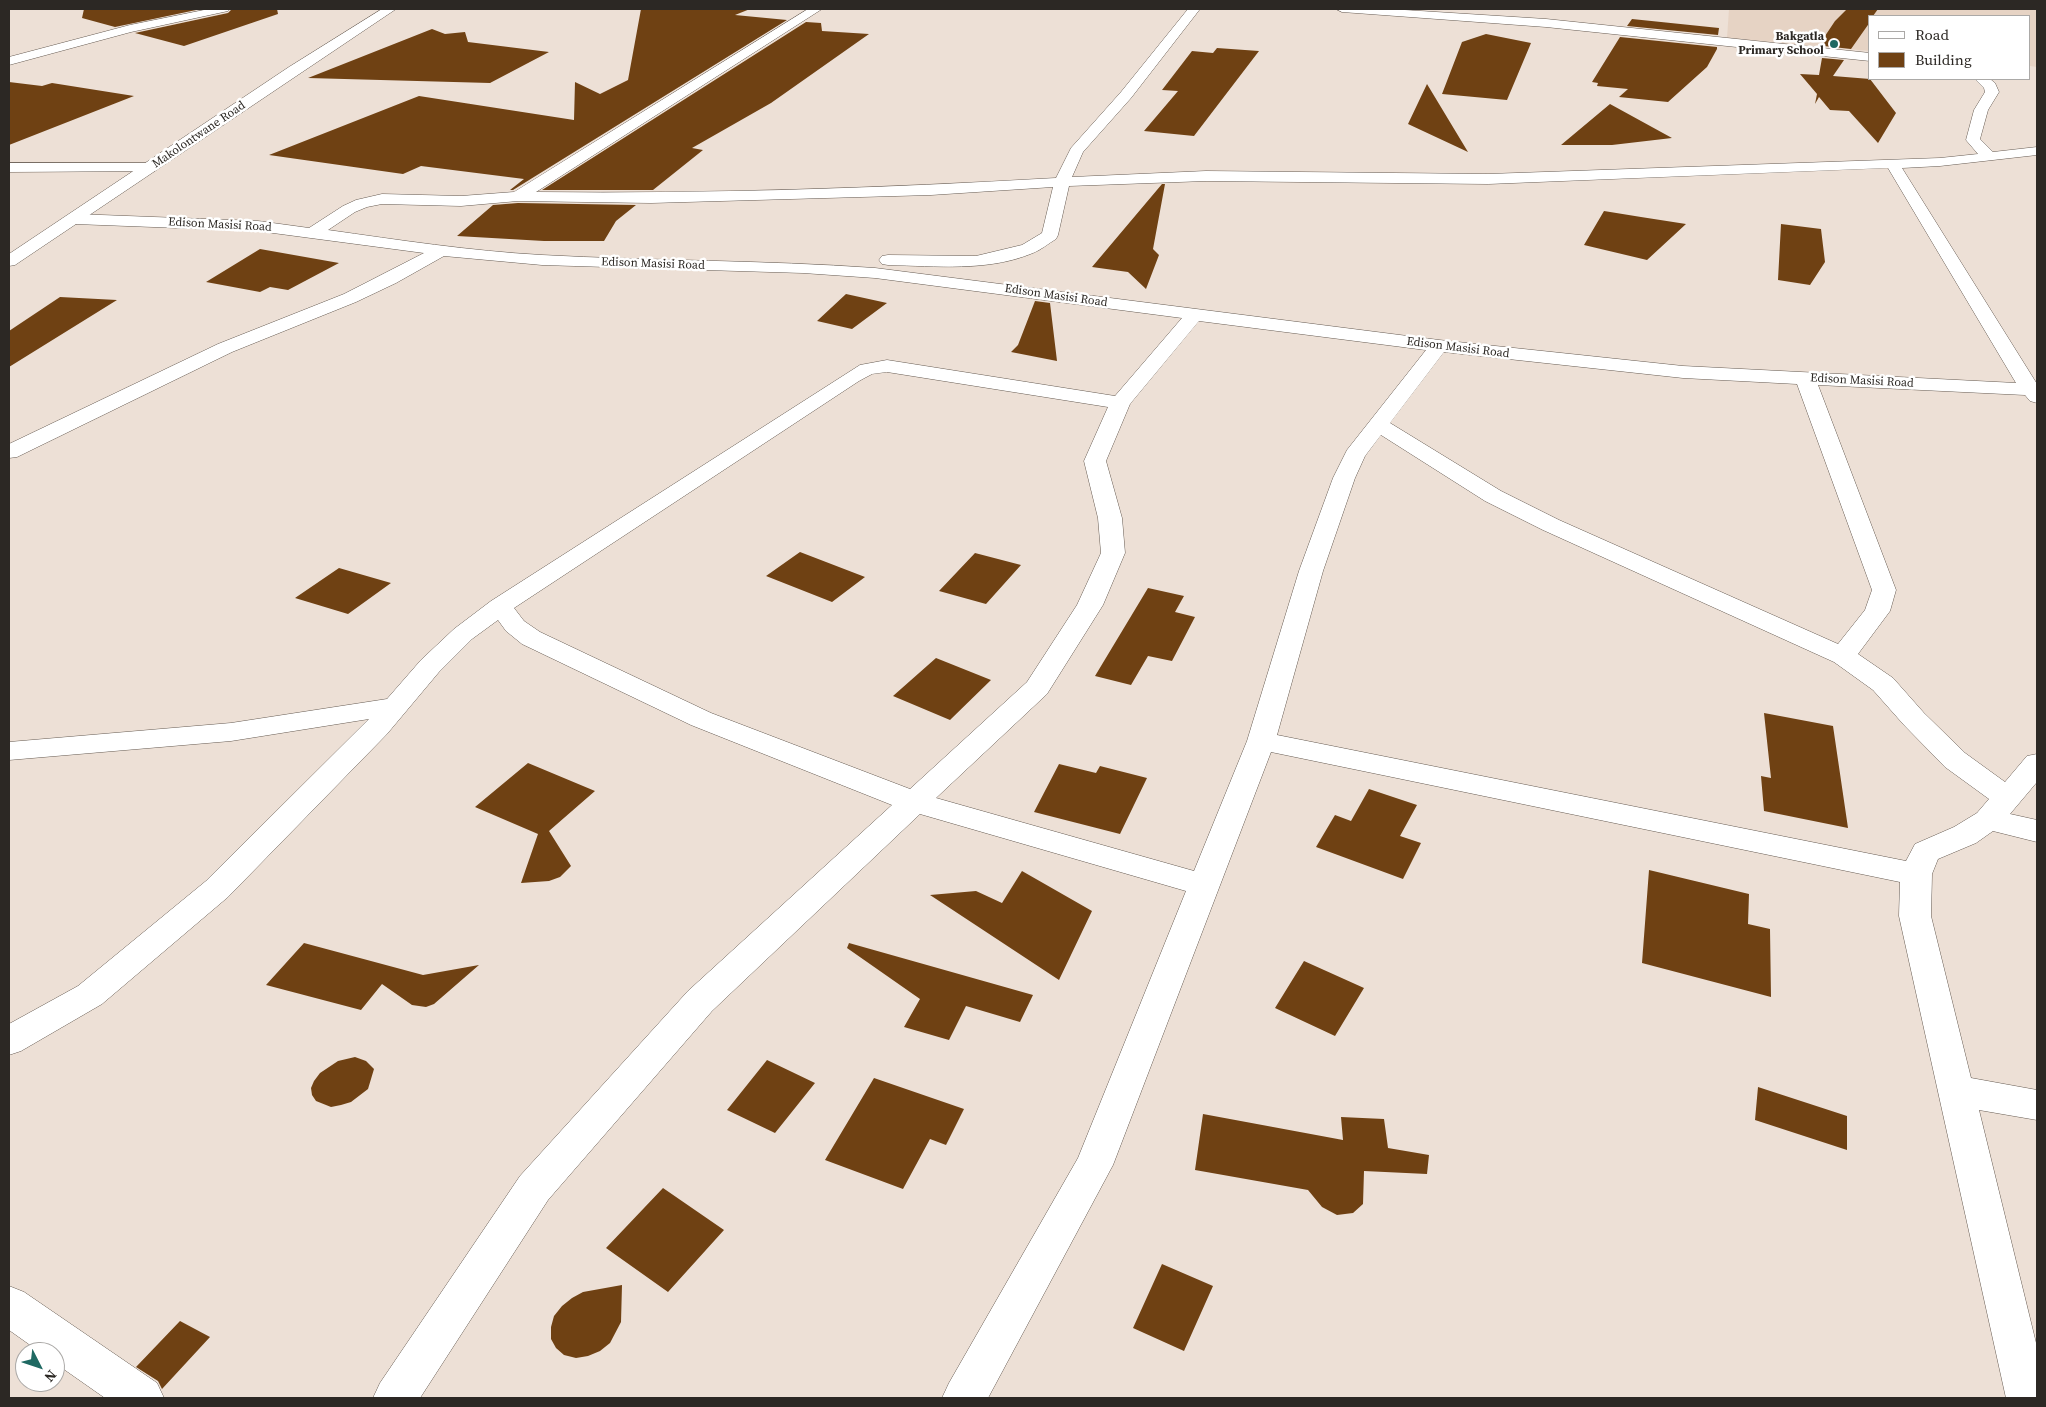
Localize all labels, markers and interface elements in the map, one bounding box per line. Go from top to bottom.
legend [1868,15,2031,80]
text: Road [1915,24,1949,45]
place label: Bakgatla Primary School [1738,30,1824,58]
marker: Bakgatla Primary School [1828,38,1840,50]
text: Building [1915,49,1972,70]
street label: Makolontwane Road [150,98,248,172]
street label: Edison Masisi Road [168,215,272,235]
street label: Edison Masisi Road [601,255,705,273]
street label: Edison Masisi Road [1004,282,1108,310]
street label: Edison Masisi Road [1406,335,1510,361]
street label: Edison Masisi Road [1810,371,1914,391]
north arrow [15,1342,65,1392]
text: N [40,1366,61,1387]

